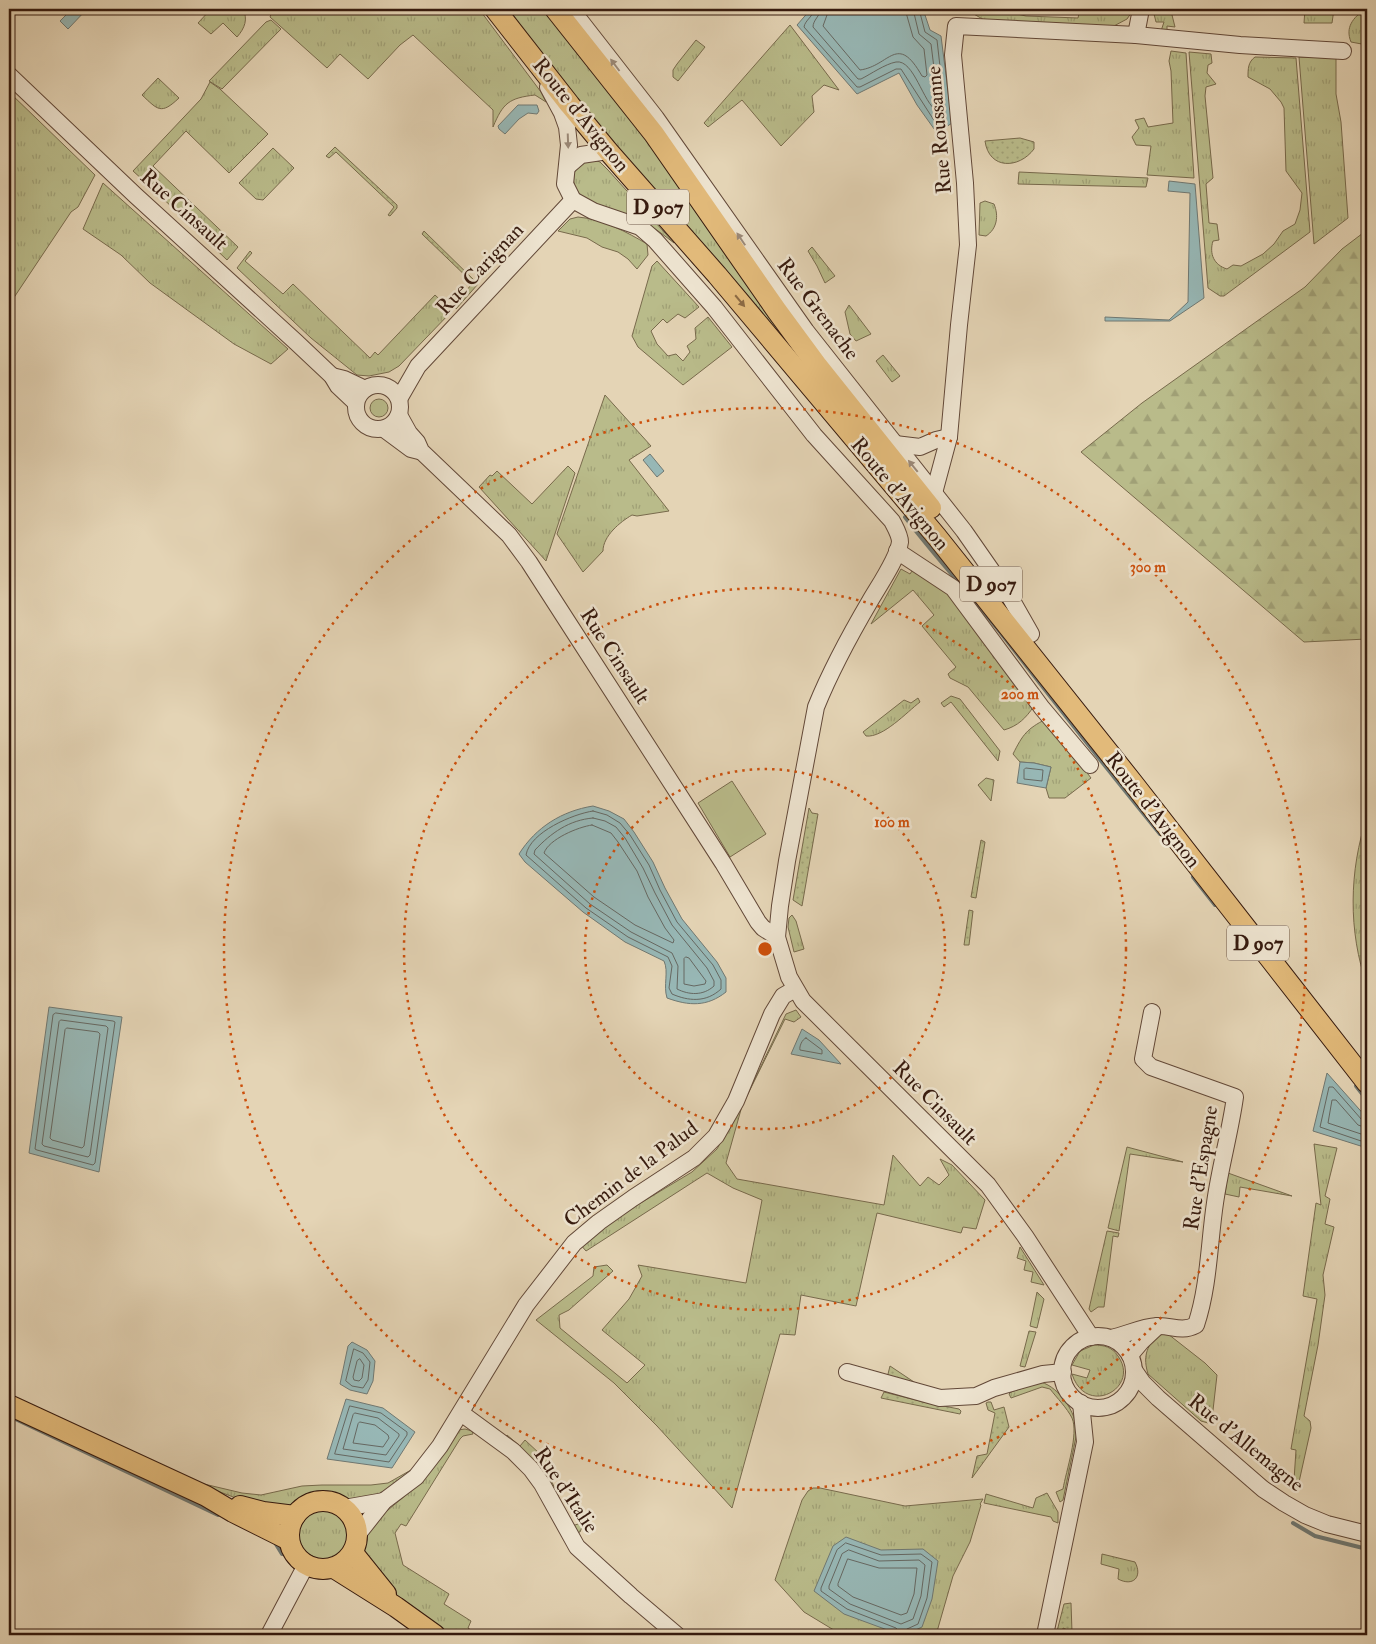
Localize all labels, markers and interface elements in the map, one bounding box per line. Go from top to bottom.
street label: Route d'Avignon [526,52,636,178]
one-way arrow [609,59,620,72]
street label: Rue Roussanne [920,65,958,195]
one-way arrow [564,133,572,149]
street label: Rue Cinsault [134,163,234,257]
road number: D 907 [627,190,689,224]
street label: Rue Carignan [430,217,530,321]
one-way arrow [736,232,746,245]
street label: Rue Grenache [771,253,865,366]
one-way arrow [734,295,745,308]
street label: Route d'Avignon [845,432,955,556]
one-way arrow [907,460,918,473]
text: 300 m [1130,558,1166,577]
road number: D 907 [960,566,1022,602]
street label: Rue Cinsault [574,603,656,709]
text: 200 m [1001,685,1039,704]
street label: Route d'Avignon [1099,746,1207,874]
text: 100 m [874,813,910,832]
road number: D 907 [1227,926,1289,960]
centre of rings [756,940,774,958]
street label: Rue Cinsault [887,1055,983,1151]
street label: Rue d'Espagne [1178,1103,1224,1232]
street label: Chemin de la Palud [559,1114,704,1233]
street label: Rue d'Allemagne [1183,1388,1310,1498]
street label: Rue d'Italie [527,1442,605,1538]

